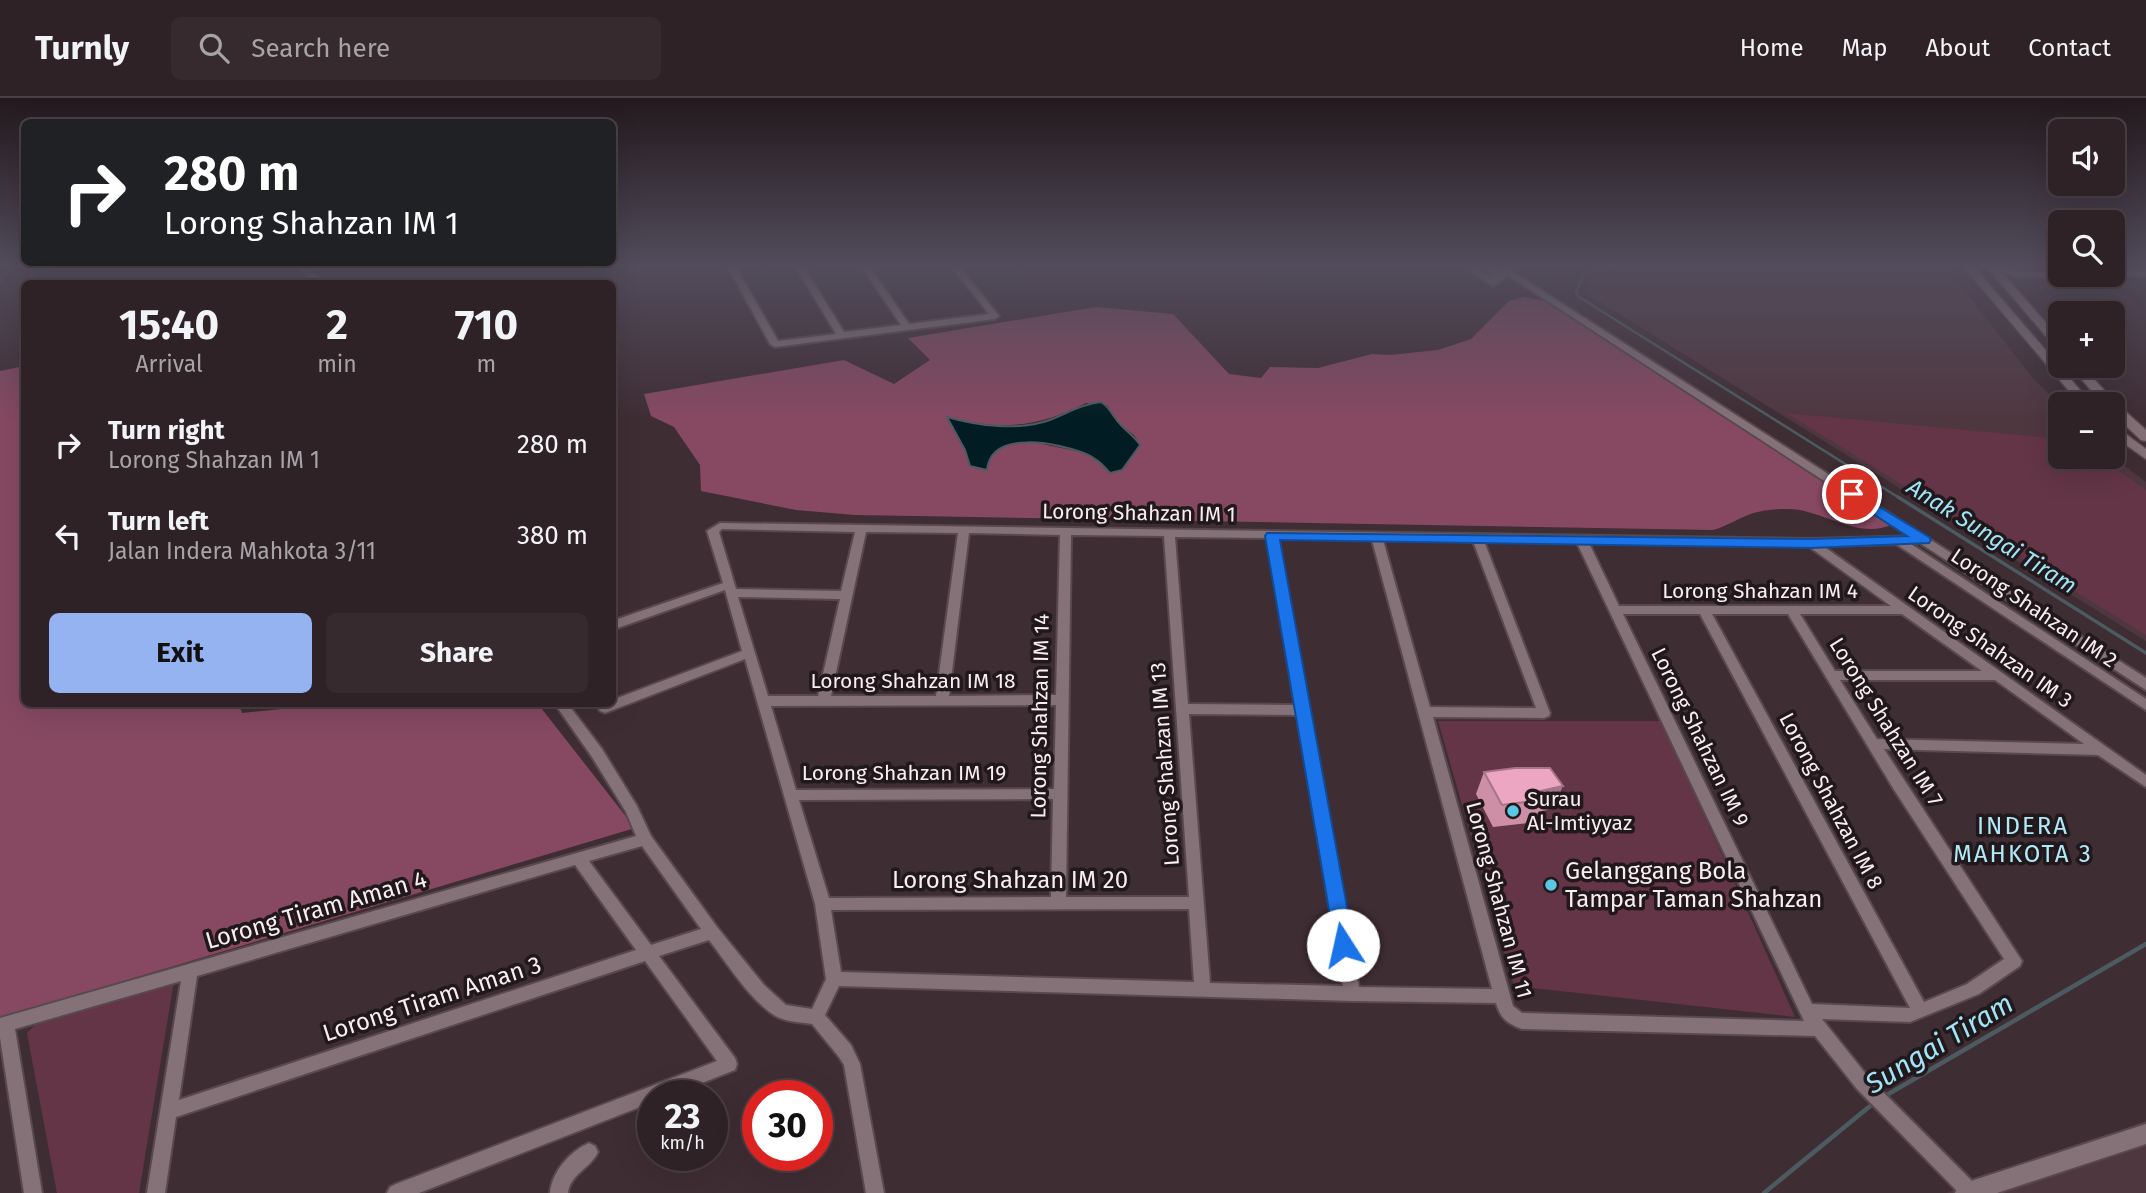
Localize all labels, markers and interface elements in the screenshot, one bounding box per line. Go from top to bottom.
search box [171,17,661,80]
text: Turnly [35,28,129,68]
icon: search [195,29,233,67]
text: Search here [251,33,390,64]
text: Home [1740,34,1804,62]
text: Map [1842,34,1888,62]
text: About [1926,34,1990,62]
text: Contact [2028,34,2111,62]
map controls [2048,119,2125,469]
button: sound [2048,119,2125,196]
text: 280 m [164,144,300,203]
icon: right [49,147,140,238]
text: Lorong Shahzan IM 1 [164,204,459,242]
button: search [2048,210,2125,287]
text: 15:40 [119,300,219,350]
text: 2 [326,300,348,350]
text: 710 [455,300,518,350]
button: + [2048,301,2125,378]
text: Arrival [135,350,203,378]
text: min [317,350,357,378]
text: m [477,350,496,378]
button: − [2048,392,2125,469]
text: Turn right [108,415,225,446]
icon: right [49,426,87,464]
text: 280 m [517,429,588,460]
text: Lorong Shahzan IM 1 [108,446,320,474]
pin [1822,464,1882,524]
water label: Anak Sungai Tiram [1901,472,2082,599]
icon: arrive [1833,475,1871,513]
street label: Lorong Shahzan IM 1 [1042,498,1236,528]
text: Turn left [108,506,209,537]
icon: left [49,517,87,555]
text: 380 m [517,520,588,551]
text: Jalan Indera Mahkota 3/11 [108,537,376,565]
street label: Lorong Shahzan IM 2 [1946,543,2122,673]
street label: Lorong Shahzan IM 4 [1662,578,1858,604]
street label: Lorong Shahzan IM 3 [1903,580,2077,714]
button: Exit [49,613,312,693]
button: Share [326,613,588,693]
street label: Lorong Shahzan IM 14 [1025,613,1055,819]
street label: Lorong Shahzan IM 7 [1824,633,1948,811]
street label: Lorong Shahzan IM 9 [1645,643,1755,831]
street label: Lorong Shahzan IM 13 [1145,661,1185,867]
street label: Lorong Shahzan IM 18 [810,668,1016,694]
street label: Lorong Shahzan IM 8 [1774,708,1888,894]
street label: Lorong Shahzan IM 19 [802,760,1006,786]
place label: Surau Al-Imtiyyaz [1527,786,1632,836]
street label: Lorong Shahzan IM 11 [1460,799,1538,1001]
marker: Surau Al-Imtiyyaz [1505,803,1521,819]
district label: INDERA MAHKOTA 3 [1953,812,2093,868]
place label: Gelanggang Bola Tampar Taman Shahzan [1565,857,1822,913]
street label: Lorong Tiram Aman 4 [202,865,430,955]
street label: Lorong Shahzan IM 20 [892,866,1128,894]
marker: Gelanggang Bola Tampar Taman Shahzan [1543,877,1559,893]
position arrow [1306,908,1380,982]
street label: Lorong Tiram Aman 3 [319,950,545,1048]
water label: Sungai Tiram [1859,986,2019,1101]
speed limit sign: 30 [742,1080,833,1171]
text: 23 [664,1095,701,1137]
text: km/h [660,1132,705,1154]

